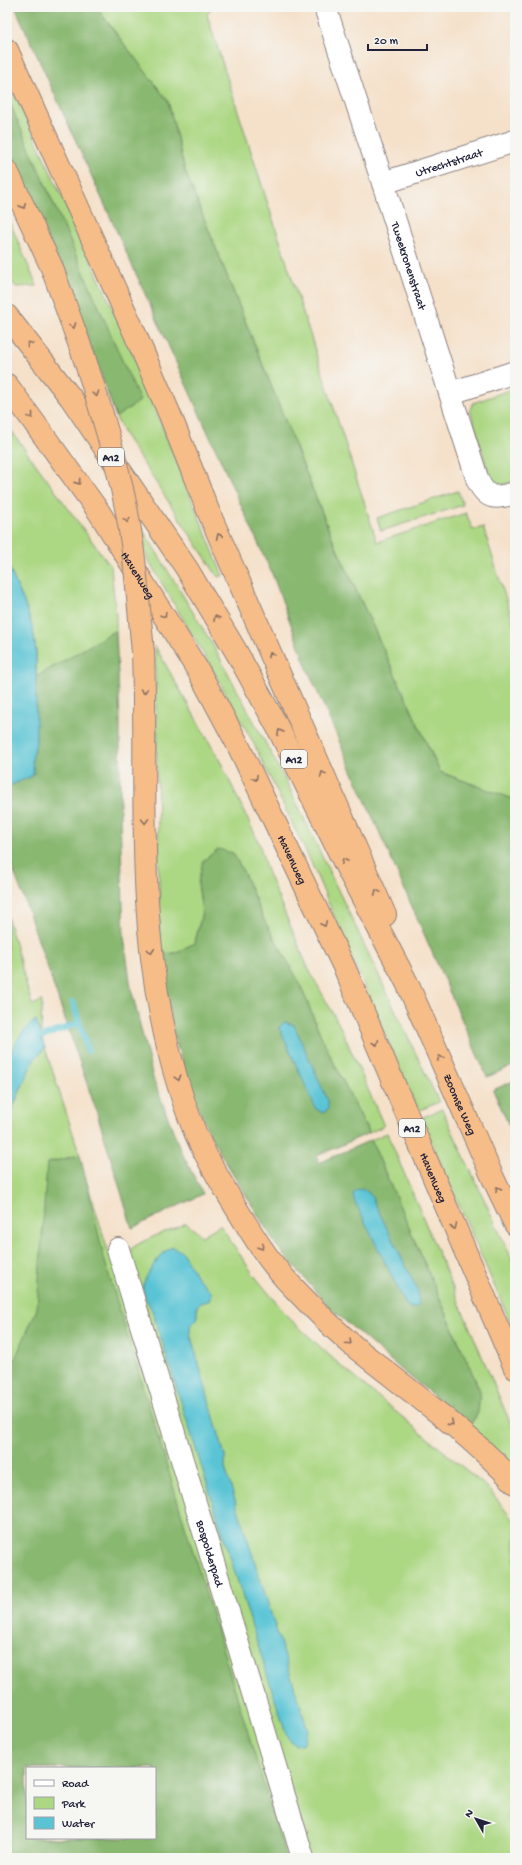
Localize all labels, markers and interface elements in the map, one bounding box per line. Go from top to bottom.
scale bar [368,26,427,52]
text: 20 m [374,35,399,49]
street label: Utrechtstraat [414,146,486,181]
one-way arrow [18,202,26,210]
street label: Tweekronenstraat [387,219,428,313]
one-way arrow [68,323,76,330]
one-way arrow [27,342,34,349]
one-way arrow [91,390,100,397]
one-way arrow [26,412,34,419]
road number: A12 [98,448,124,466]
one-way arrow [73,478,80,485]
one-way arrow [122,517,131,523]
one-way arrow [216,532,224,540]
street label: Havenweg [117,550,157,602]
one-way arrow [159,611,167,618]
one-way arrow [214,615,221,622]
one-way arrow [267,652,275,659]
one-way arrow [140,688,149,694]
one-way arrow [277,728,285,736]
road number: A12 [281,750,307,768]
one-way arrow [320,771,328,778]
one-way arrow [250,774,258,781]
one-way arrow [141,818,149,824]
street label: Havenweg [273,833,309,887]
one-way arrow [341,858,349,865]
one-way arrow [374,889,382,897]
one-way arrow [319,919,327,927]
one-way arrow [147,948,156,954]
one-way arrow [371,1039,379,1047]
one-way arrow [436,1054,444,1061]
street label: Zoomse Weg [439,1072,478,1138]
one-way arrow [173,1074,182,1081]
road number: A12 [399,1119,425,1137]
street label: Havenweg [415,1151,449,1205]
one-way arrow [495,1186,503,1194]
one-way arrow [449,1223,457,1231]
one-way arrow [256,1243,264,1250]
one-way arrow [344,1337,352,1345]
one-way arrow [446,1418,454,1425]
street label: Bospolderpad [192,1518,225,1590]
legend [26,1767,156,1839]
text: Road [62,1778,89,1792]
text: Park [61,1798,87,1812]
north arrow [456,1799,496,1839]
text: N [463,1807,477,1821]
text: Water [62,1818,96,1832]

